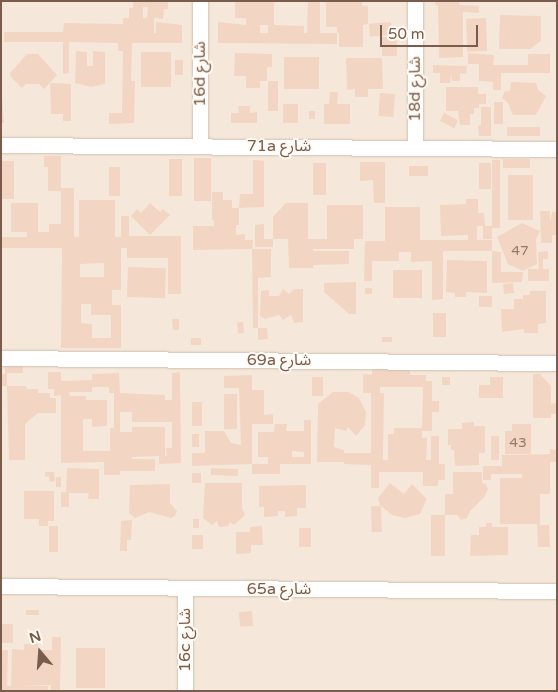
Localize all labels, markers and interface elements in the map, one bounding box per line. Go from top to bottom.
scale bar [383,15,480,47]
text: 50 m [388,25,425,43]
street label: 16d شارع [190,41,210,107]
street label: 18d شارع [405,56,425,122]
street label: 71a شارع [247,136,311,156]
house number: 47 [511,243,529,259]
street label: 69a شارع [247,350,311,370]
house number: 43 [509,435,527,451]
street label: 65a شارع [247,579,311,599]
street label: 16c شارع [175,608,195,672]
north arrow [15,627,65,677]
text: N [27,627,43,647]

